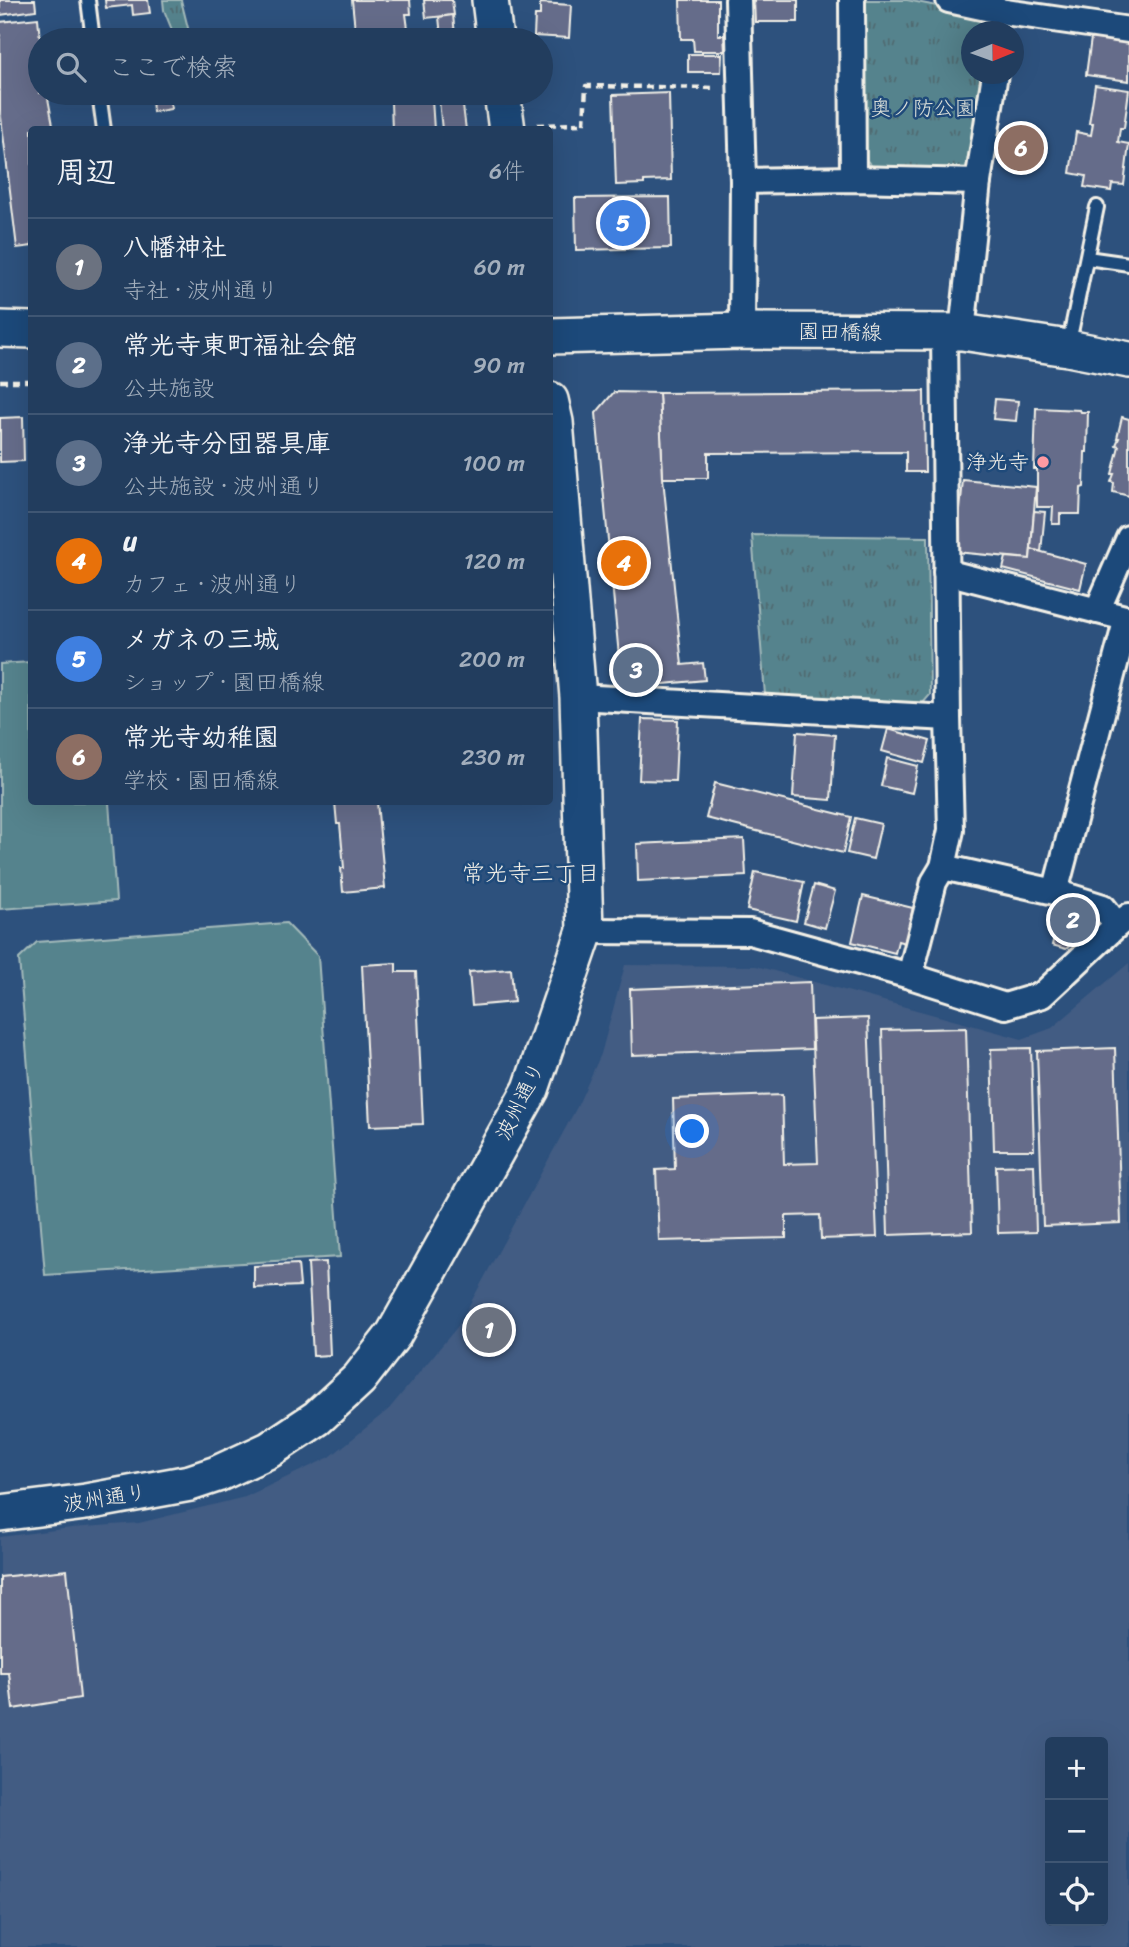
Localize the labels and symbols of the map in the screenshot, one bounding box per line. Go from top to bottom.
north arrow [961,21,1024,84]
park label: 奥ノ防公園 [871,89,976,127]
pin: 6 [998,122,1044,174]
pin: 5 [600,197,646,249]
street label: 園田橋線 [798,312,882,352]
place label: 浄光寺 [966,443,1029,481]
marker: 浄光寺 [1035,454,1051,470]
pin: 4 [601,537,647,589]
pin: 3 [613,644,659,696]
district label: 常光寺三丁目 [462,853,600,894]
pin: 2 [1050,894,1096,946]
street label: 波州通り [485,1055,555,1147]
your location [675,1114,709,1148]
pin: 1 [466,1304,512,1356]
street label: 波州通り [61,1473,149,1523]

